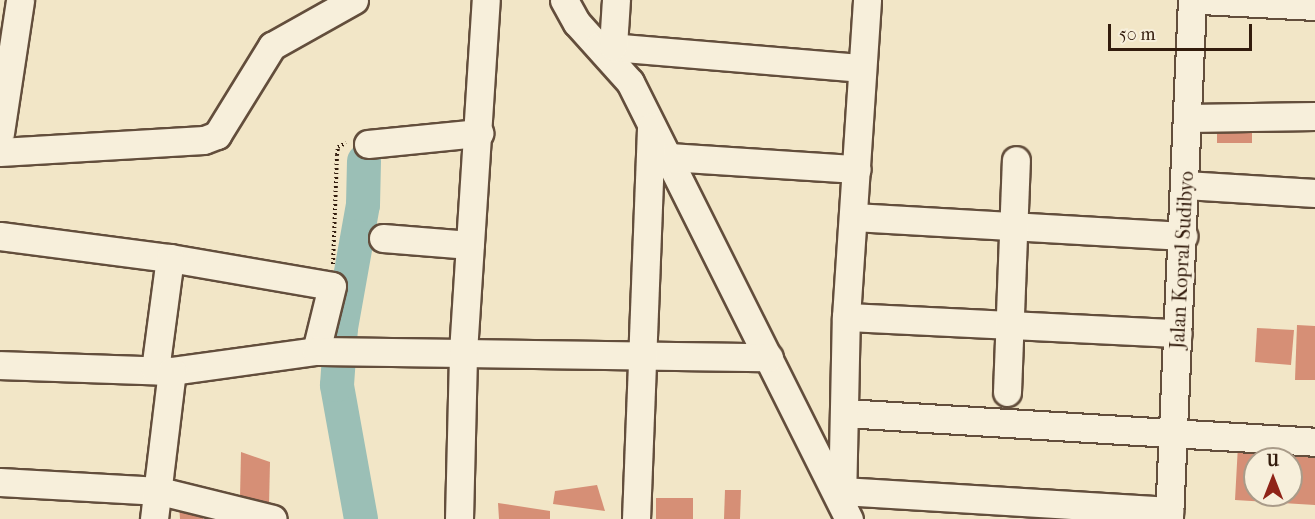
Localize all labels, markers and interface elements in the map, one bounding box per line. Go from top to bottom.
scale bar [1111,12,1255,50]
text: 50 m [1119,24,1155,45]
street label: Jalan Kopral Sudibyo [1165,170,1199,350]
north arrow [1243,447,1303,507]
text: U [1267,451,1279,470]

